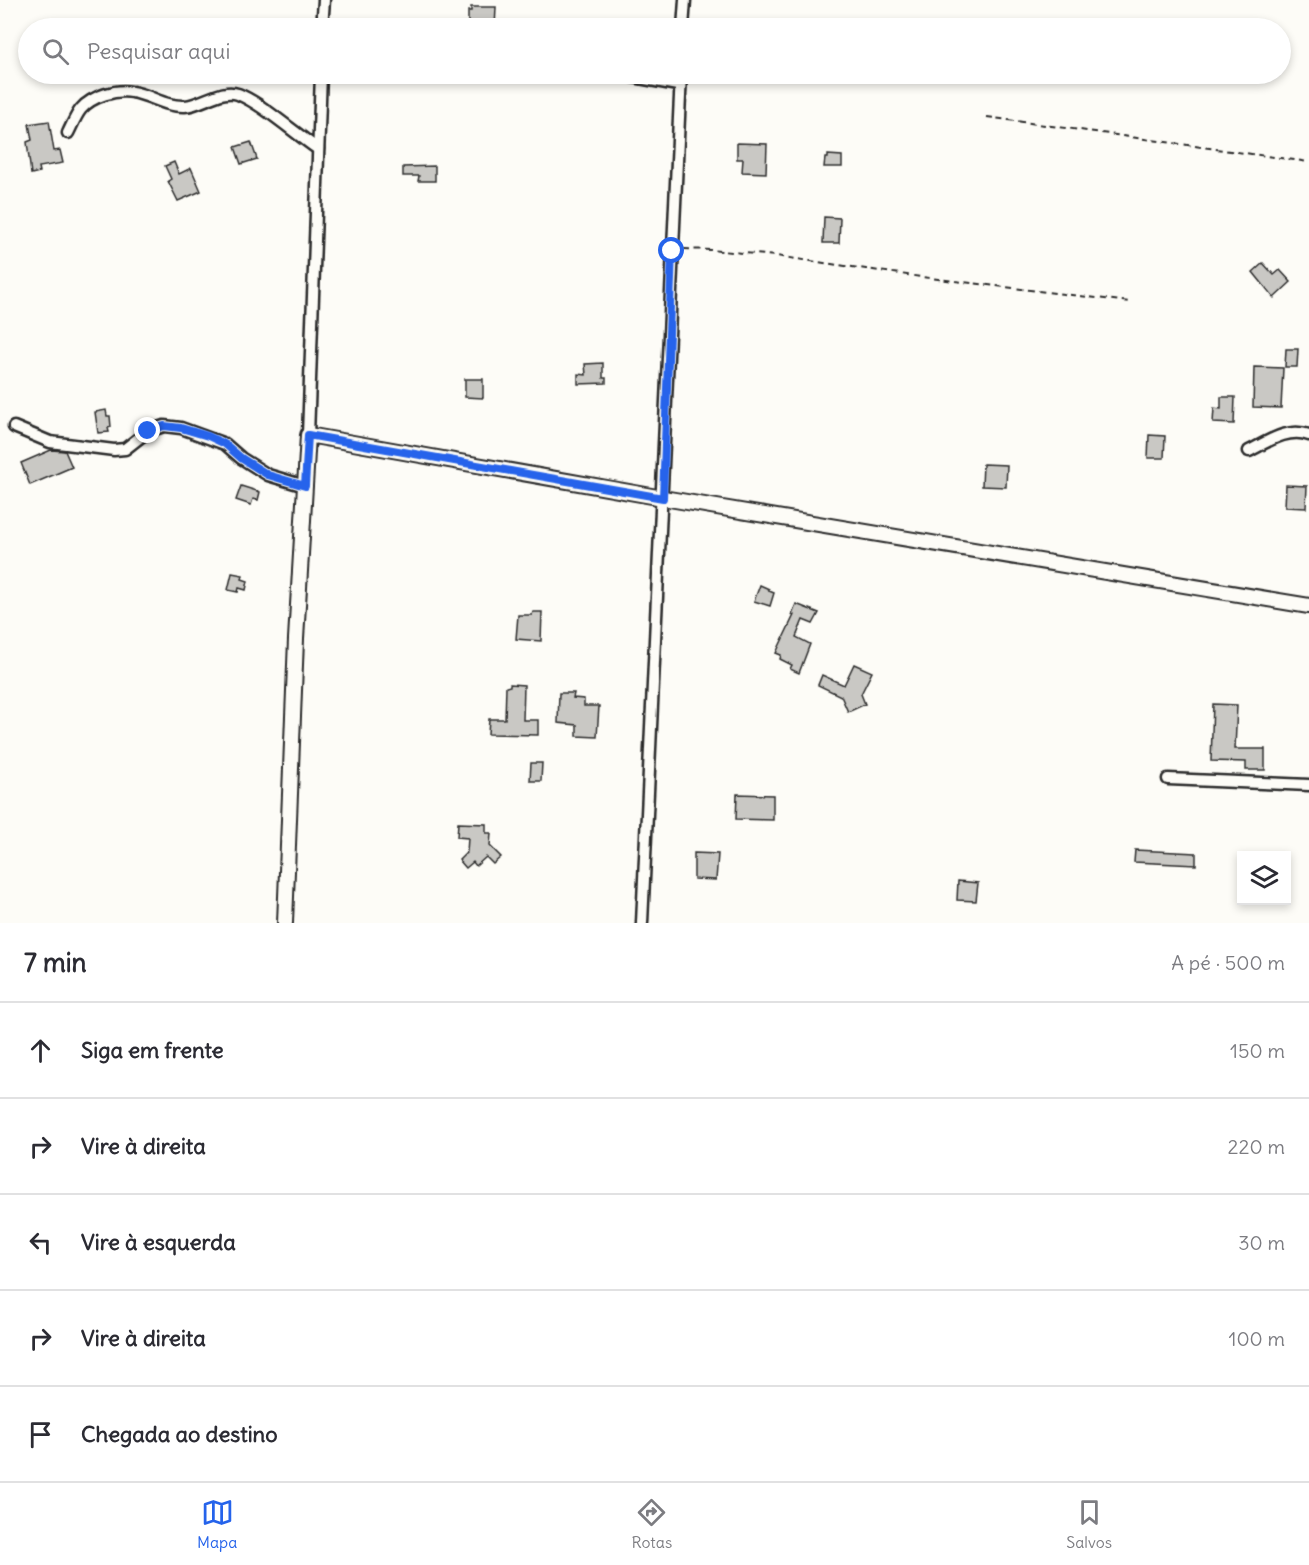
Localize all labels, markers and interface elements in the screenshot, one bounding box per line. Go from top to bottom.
search box [18,18,1291,84]
icon: search [39,35,72,68]
text: Pesquisar aqui [87,37,230,65]
route start [658,237,684,263]
route end [134,417,160,443]
map controls [1237,851,1291,905]
button: layers [1237,851,1291,905]
text: 7 min [24,946,87,979]
text: A pé · 500 m [1171,950,1285,975]
icon: ahead [24,1034,57,1067]
text: Siga em frente [81,1036,224,1064]
text: 150 m [1230,1038,1285,1063]
icon: right [24,1130,57,1163]
text: Vire à direita [81,1132,206,1160]
text: 220 m [1228,1134,1285,1159]
icon: left [24,1226,57,1259]
text: Vire à esquerda [81,1228,236,1256]
text: 30 m [1238,1230,1285,1255]
icon: right [24,1322,57,1355]
text: Vire à direita [81,1324,206,1352]
text: 100 m [1228,1326,1285,1351]
icon: arrive [24,1418,57,1451]
text: Chegada ao destino [81,1420,278,1448]
tab: Mapa [197,1496,237,1552]
tab: Rotas [631,1496,672,1552]
tab: Salvos [1066,1496,1112,1552]

